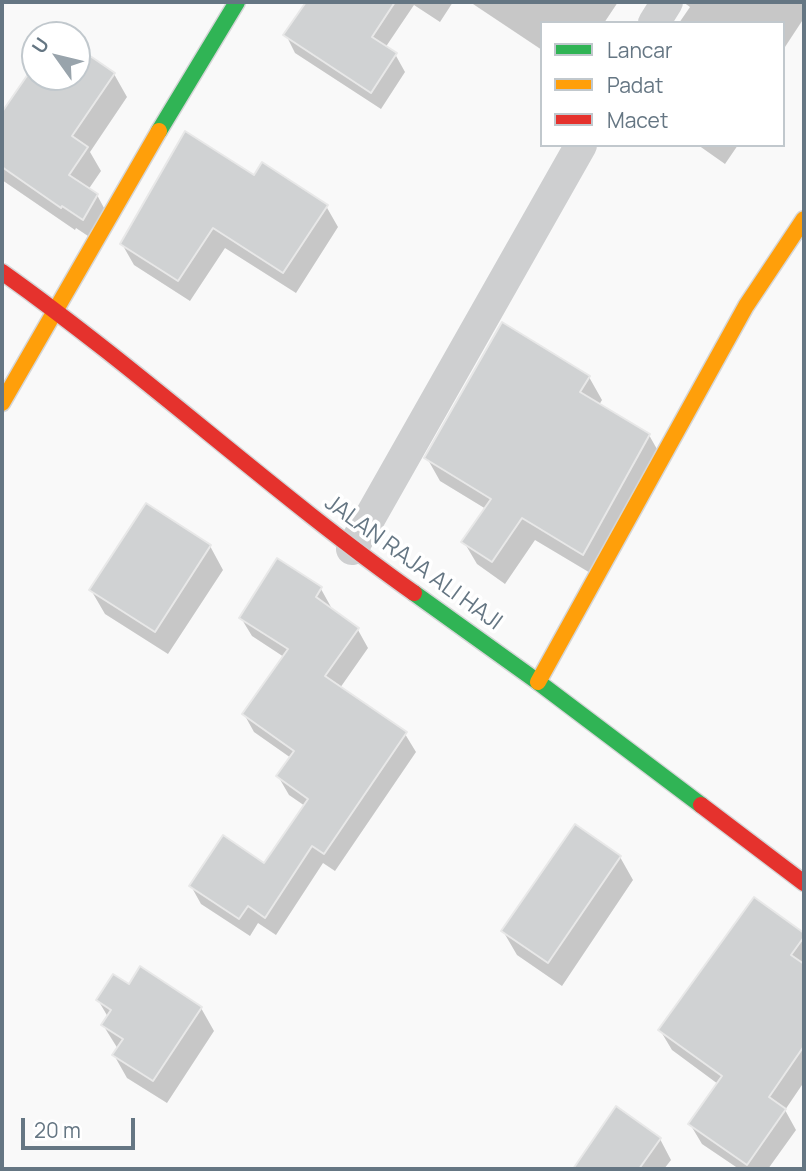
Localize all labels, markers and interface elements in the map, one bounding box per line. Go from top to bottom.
north arrow [21,21,91,91]
legend [540,21,785,147]
text: U [26,32,55,58]
text: Lancar [607,36,673,64]
text: Padat [607,71,663,99]
text: Macet [607,106,668,134]
street label: JALAN RAJA ALI HAJI [319,489,507,637]
scale bar [24,1104,138,1148]
text: 20 m [34,1116,81,1144]

